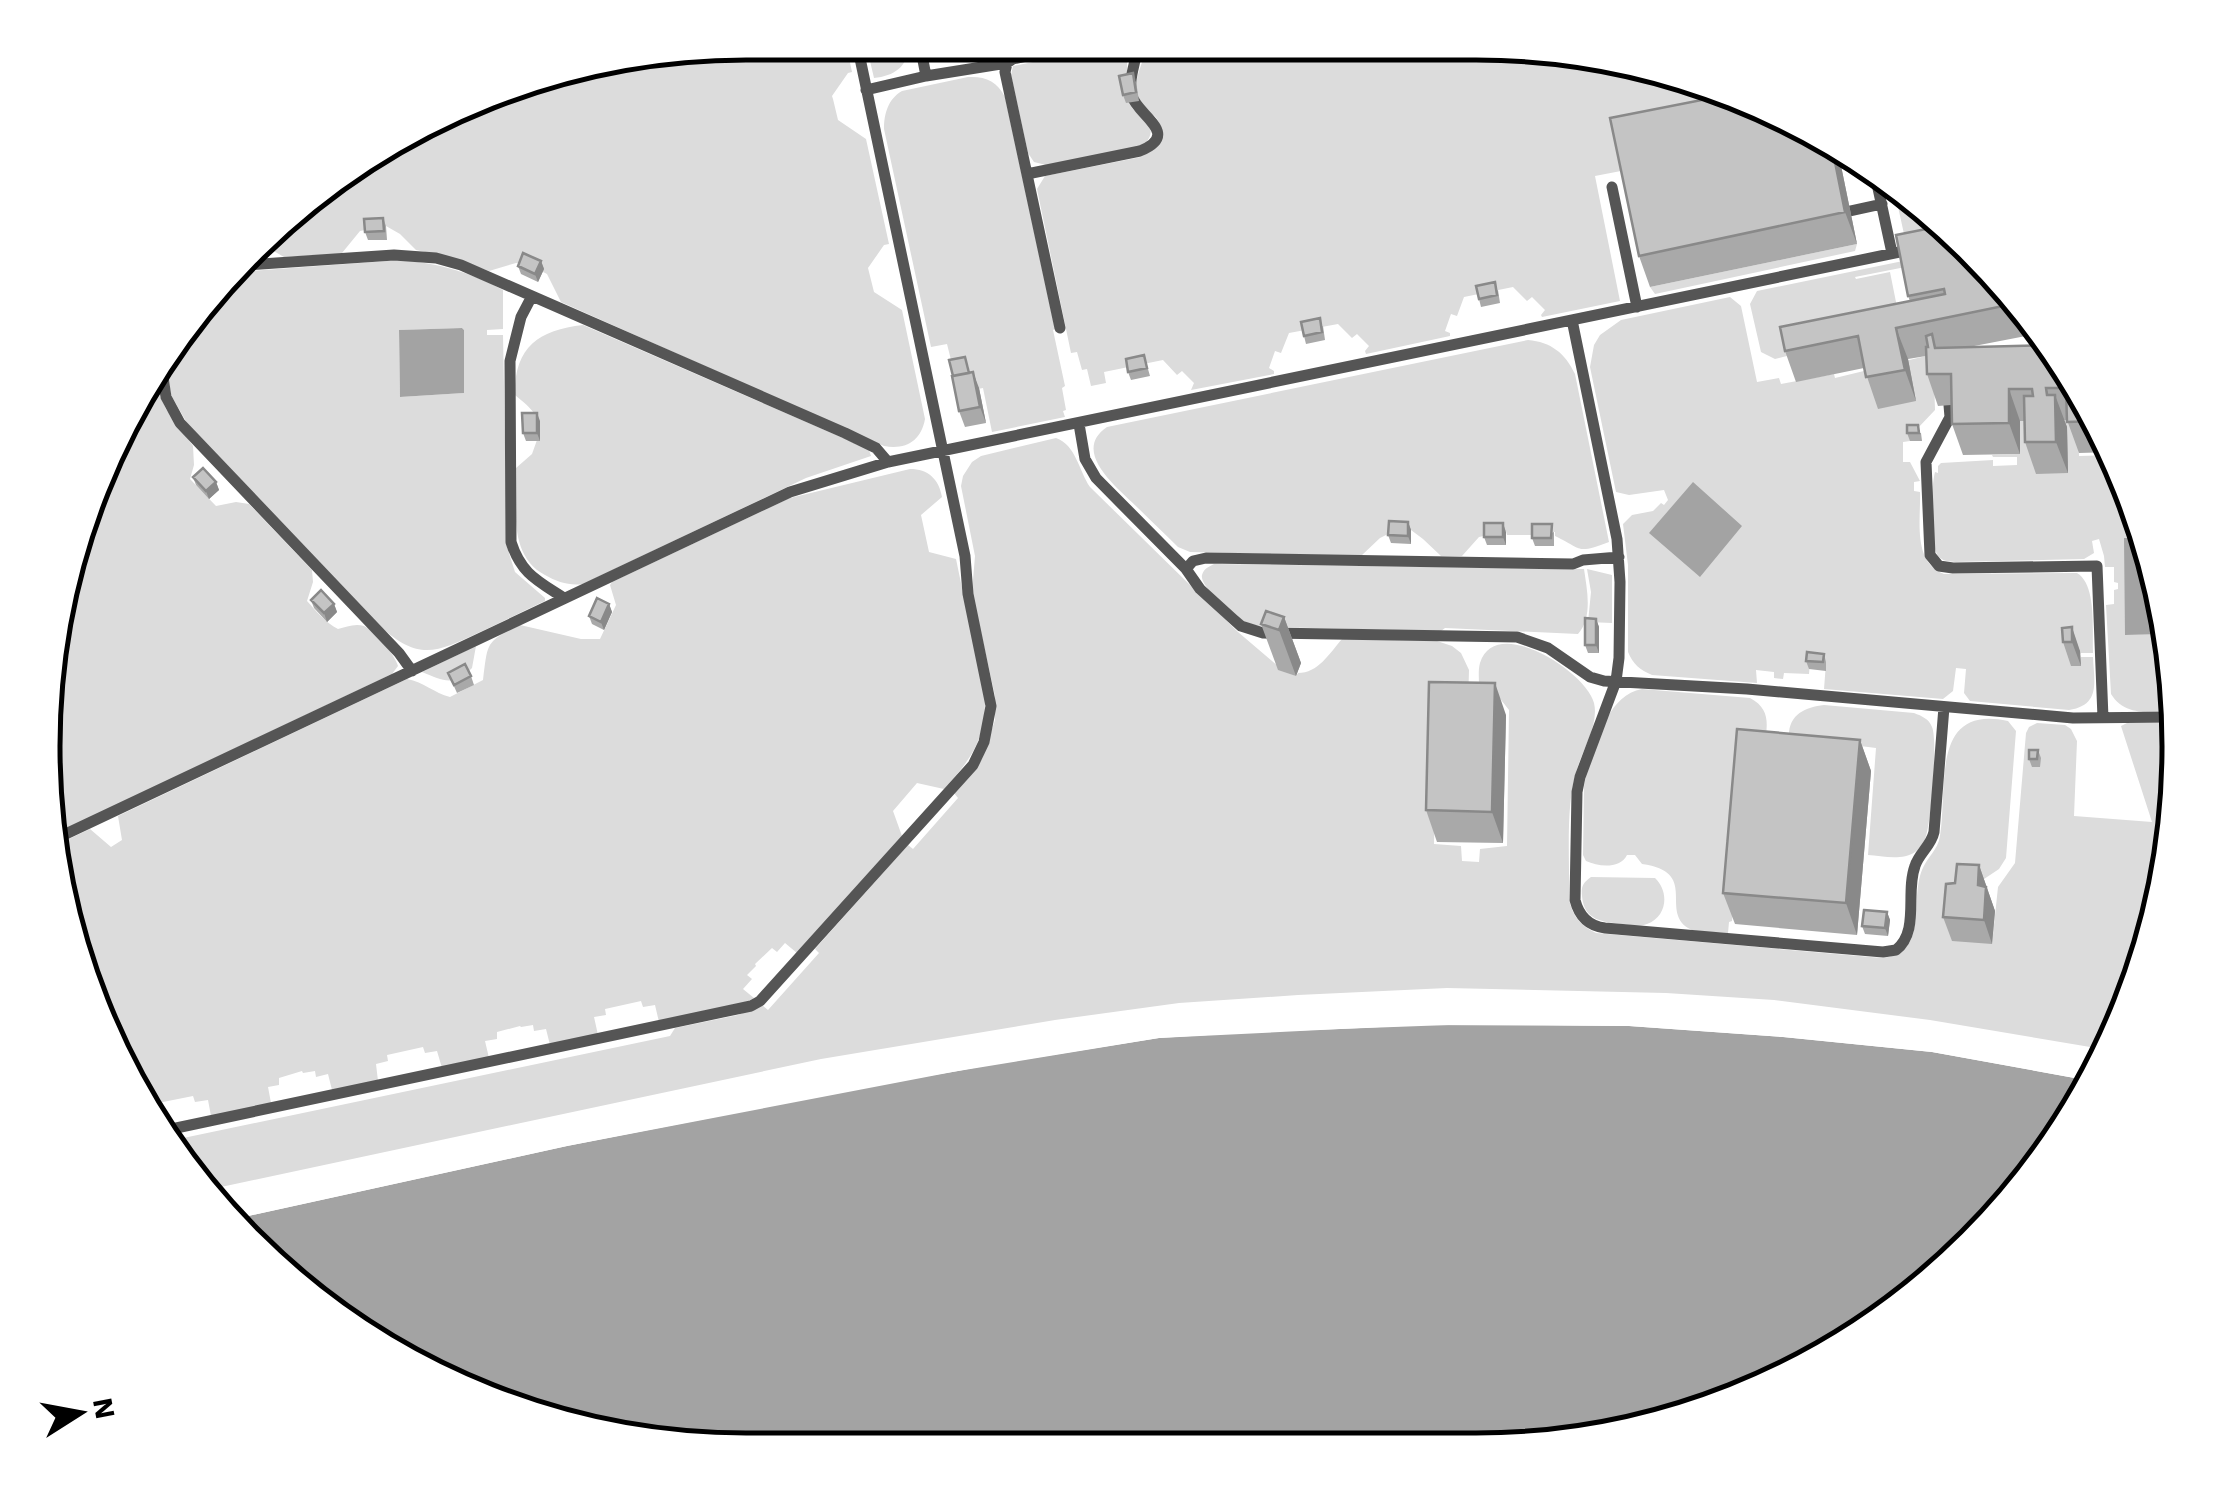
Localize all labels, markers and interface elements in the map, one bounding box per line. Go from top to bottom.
north arrow [30,1363,130,1463]
text: N [86,1395,122,1422]

